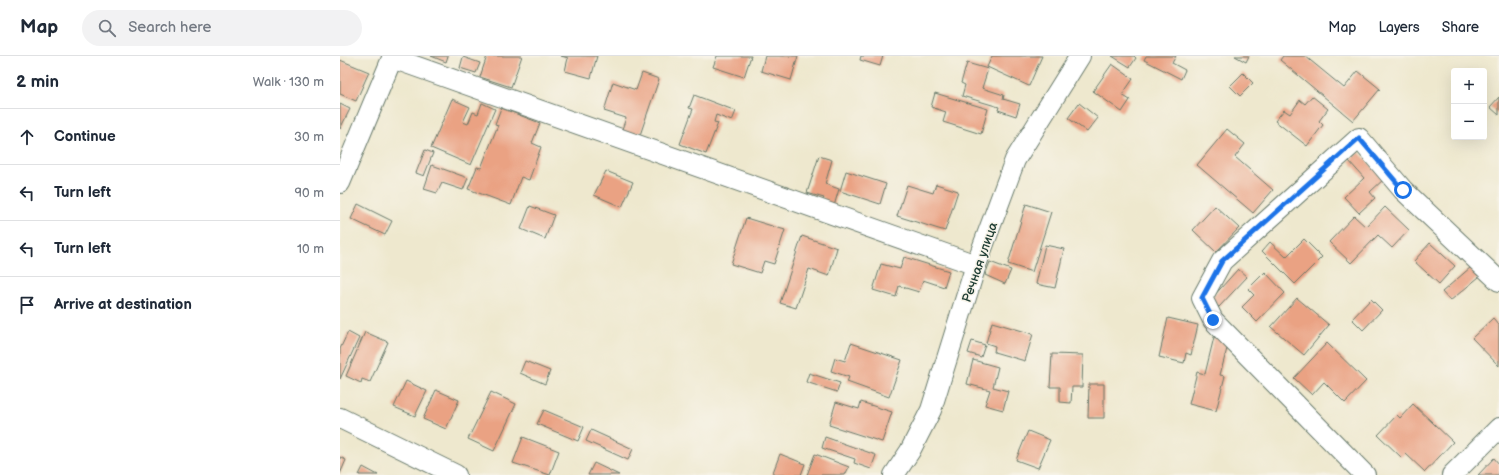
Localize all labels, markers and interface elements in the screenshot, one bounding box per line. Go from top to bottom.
search box [82,10,362,46]
text: Map [20,16,58,39]
icon: search [96,17,118,39]
text: Search here [128,18,211,37]
text: Map [1328,19,1356,36]
text: Layers [1378,19,1420,36]
text: Share [1442,19,1479,36]
map controls [1451,68,1487,140]
button: + [1451,68,1487,104]
text: 2 min [16,72,59,92]
text: Walk · 130 m [253,74,324,90]
button: − [1451,104,1487,140]
icon: ahead [16,126,38,148]
text: Continue [54,127,116,146]
text: 30 m [294,129,324,145]
route start [1394,181,1412,199]
icon: left [16,182,38,204]
text: Turn left [54,183,111,202]
text: 90 m [295,185,324,201]
street label: Речная улица [959,220,1001,305]
icon: left [16,238,38,260]
text: Turn left [54,239,111,258]
text: 10 m [297,241,324,257]
icon: arrive [16,294,38,316]
text: Arrive at destination [54,295,192,314]
route end [1204,311,1222,329]

